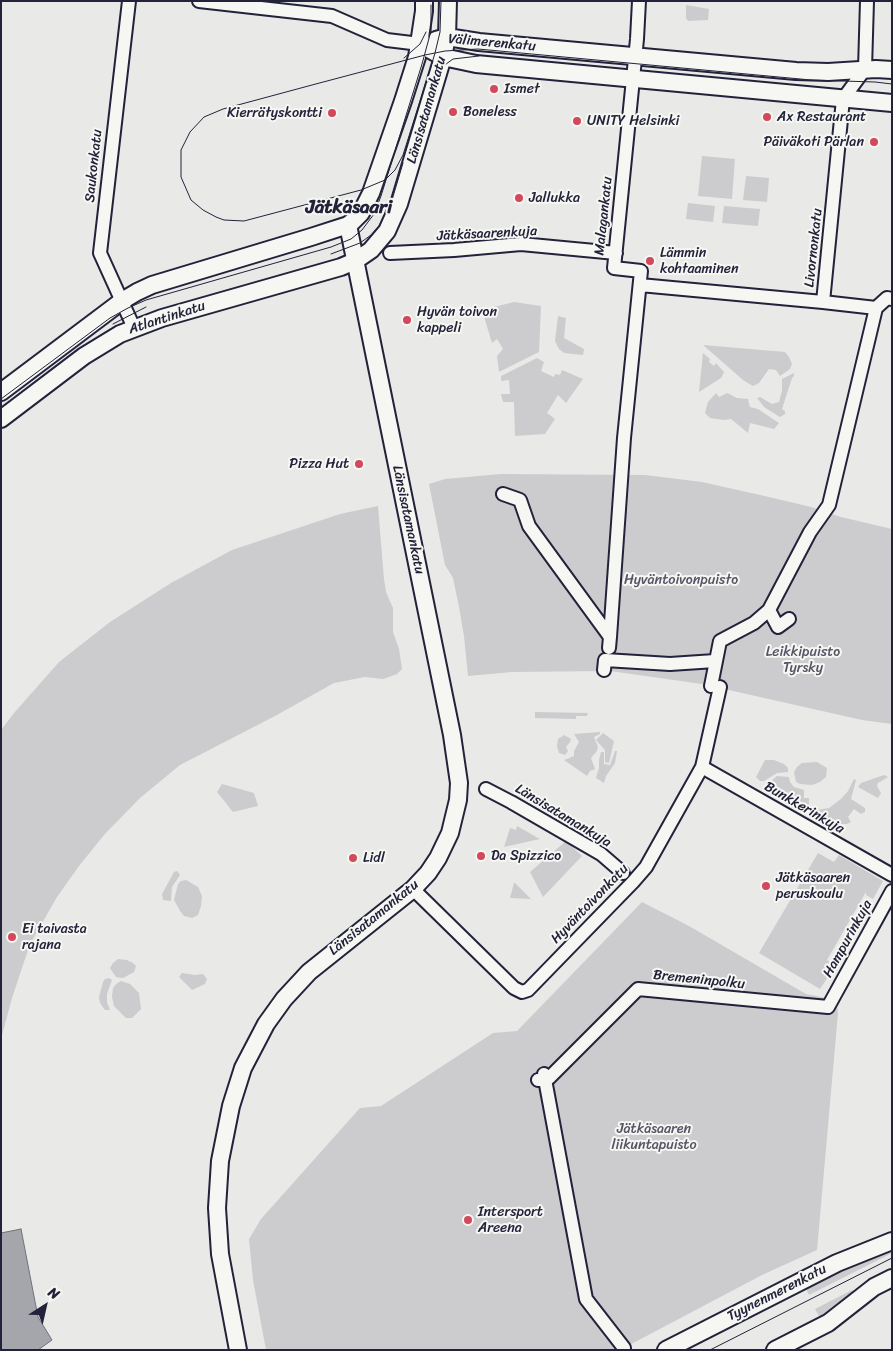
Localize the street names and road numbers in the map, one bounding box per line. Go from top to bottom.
street label: Välimerenkatu [448,31,536,55]
street label: Länsisatamankatu [404,54,450,166]
street label: Saukonkatu [82,129,106,203]
street label: Malagankatu [592,176,616,256]
street label: Livornonkatu [801,208,827,288]
street label: Jätkäsaarenkuja [436,223,538,245]
street label: Atlantinkatu [127,298,207,338]
street label: Länsisatamankatu [388,464,428,576]
street label: Bunkkerinkuja [761,778,847,838]
street label: Länsisatamankuja [512,781,614,851]
street label: Hyväntoivonkatu [548,861,632,947]
street label: Länsisatamankatu [326,877,422,959]
street label: Hampurinkuja [820,897,876,981]
street label: Bremeninpolku [652,967,746,993]
street label: Tyynenmerenkatu [725,1261,829,1325]

